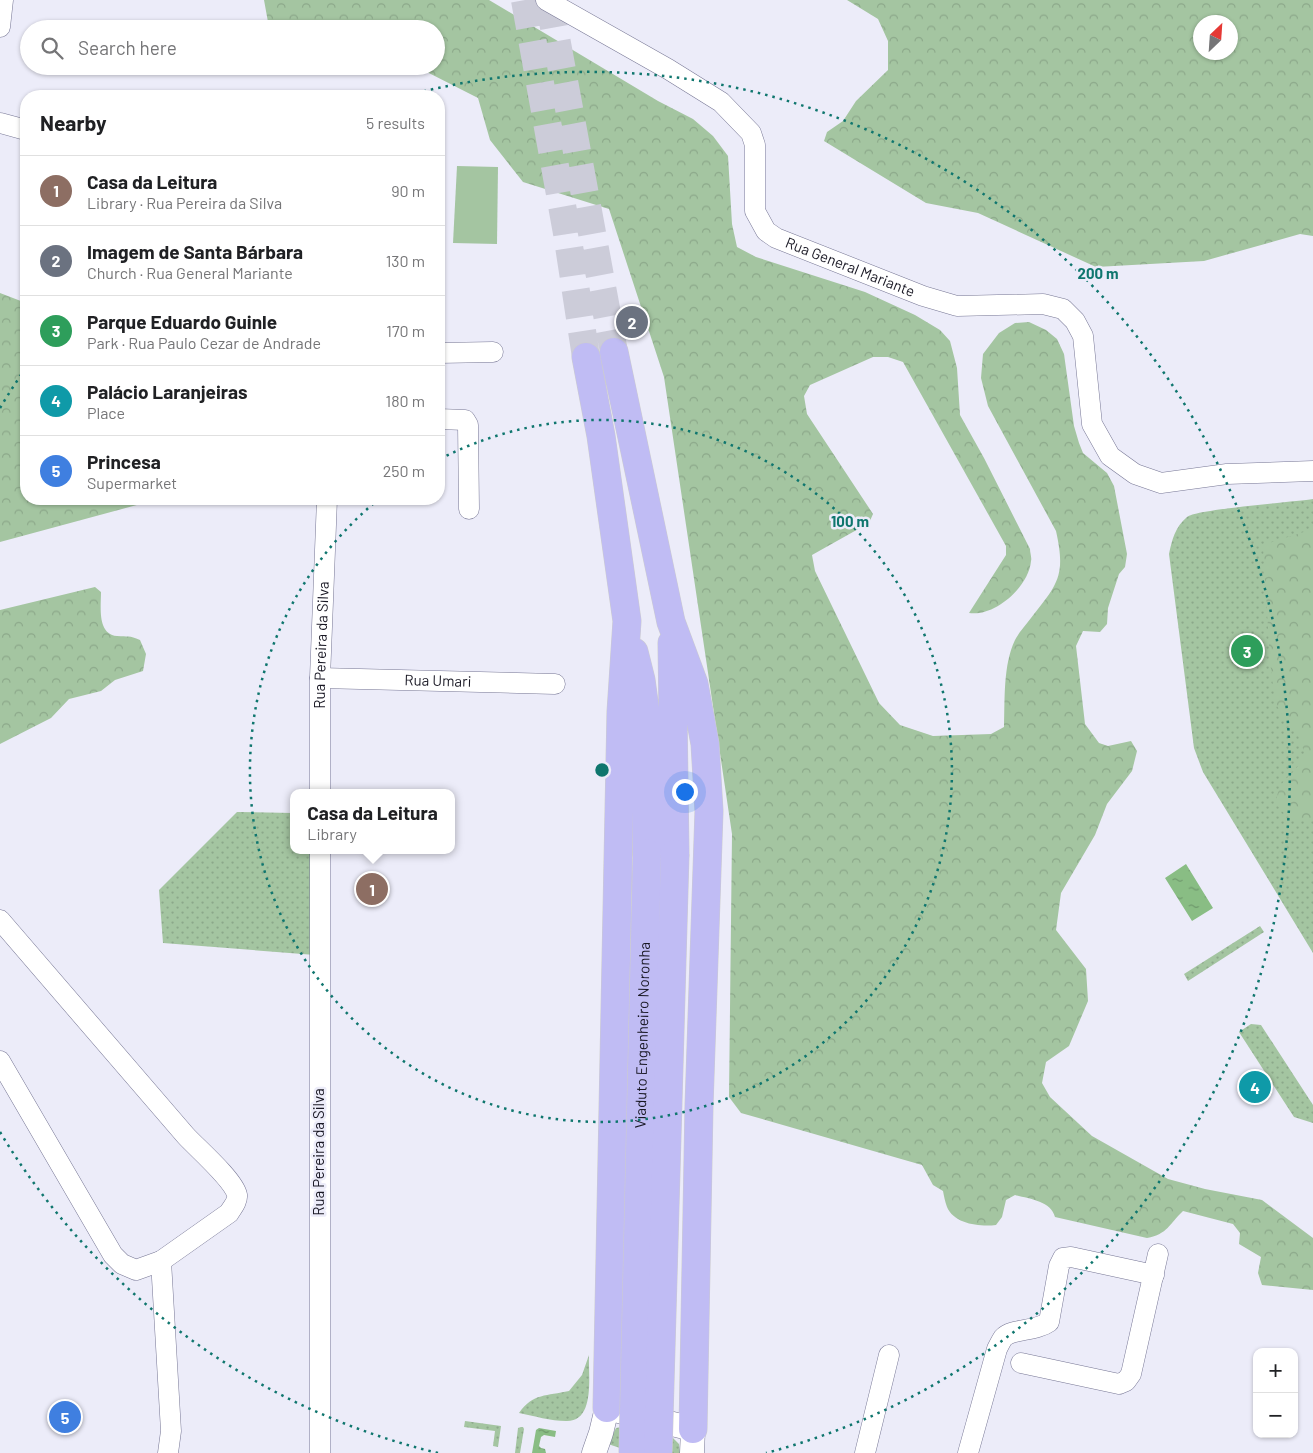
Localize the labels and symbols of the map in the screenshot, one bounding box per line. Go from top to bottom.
north arrow [1193,15,1238,60]
street label: Rua General Mariante [783,233,918,300]
text: 200 m [1077,264,1119,282]
pin: 2 [616,303,648,341]
text: 100 m [831,512,869,530]
street label: Rua Pereira da Silva [310,581,332,709]
pin: 3 [1231,632,1263,670]
street label: Rua Umari [404,670,472,690]
centre of rings [593,761,611,779]
your location [672,779,698,805]
pin: 1 [356,870,388,908]
street label: Viaduto Engenheiro Noronha [631,942,653,1129]
pin: 4 [1239,1068,1271,1106]
street label: Rua Pereira da Silva [309,1088,327,1216]
pin: 5 [49,1398,81,1436]

